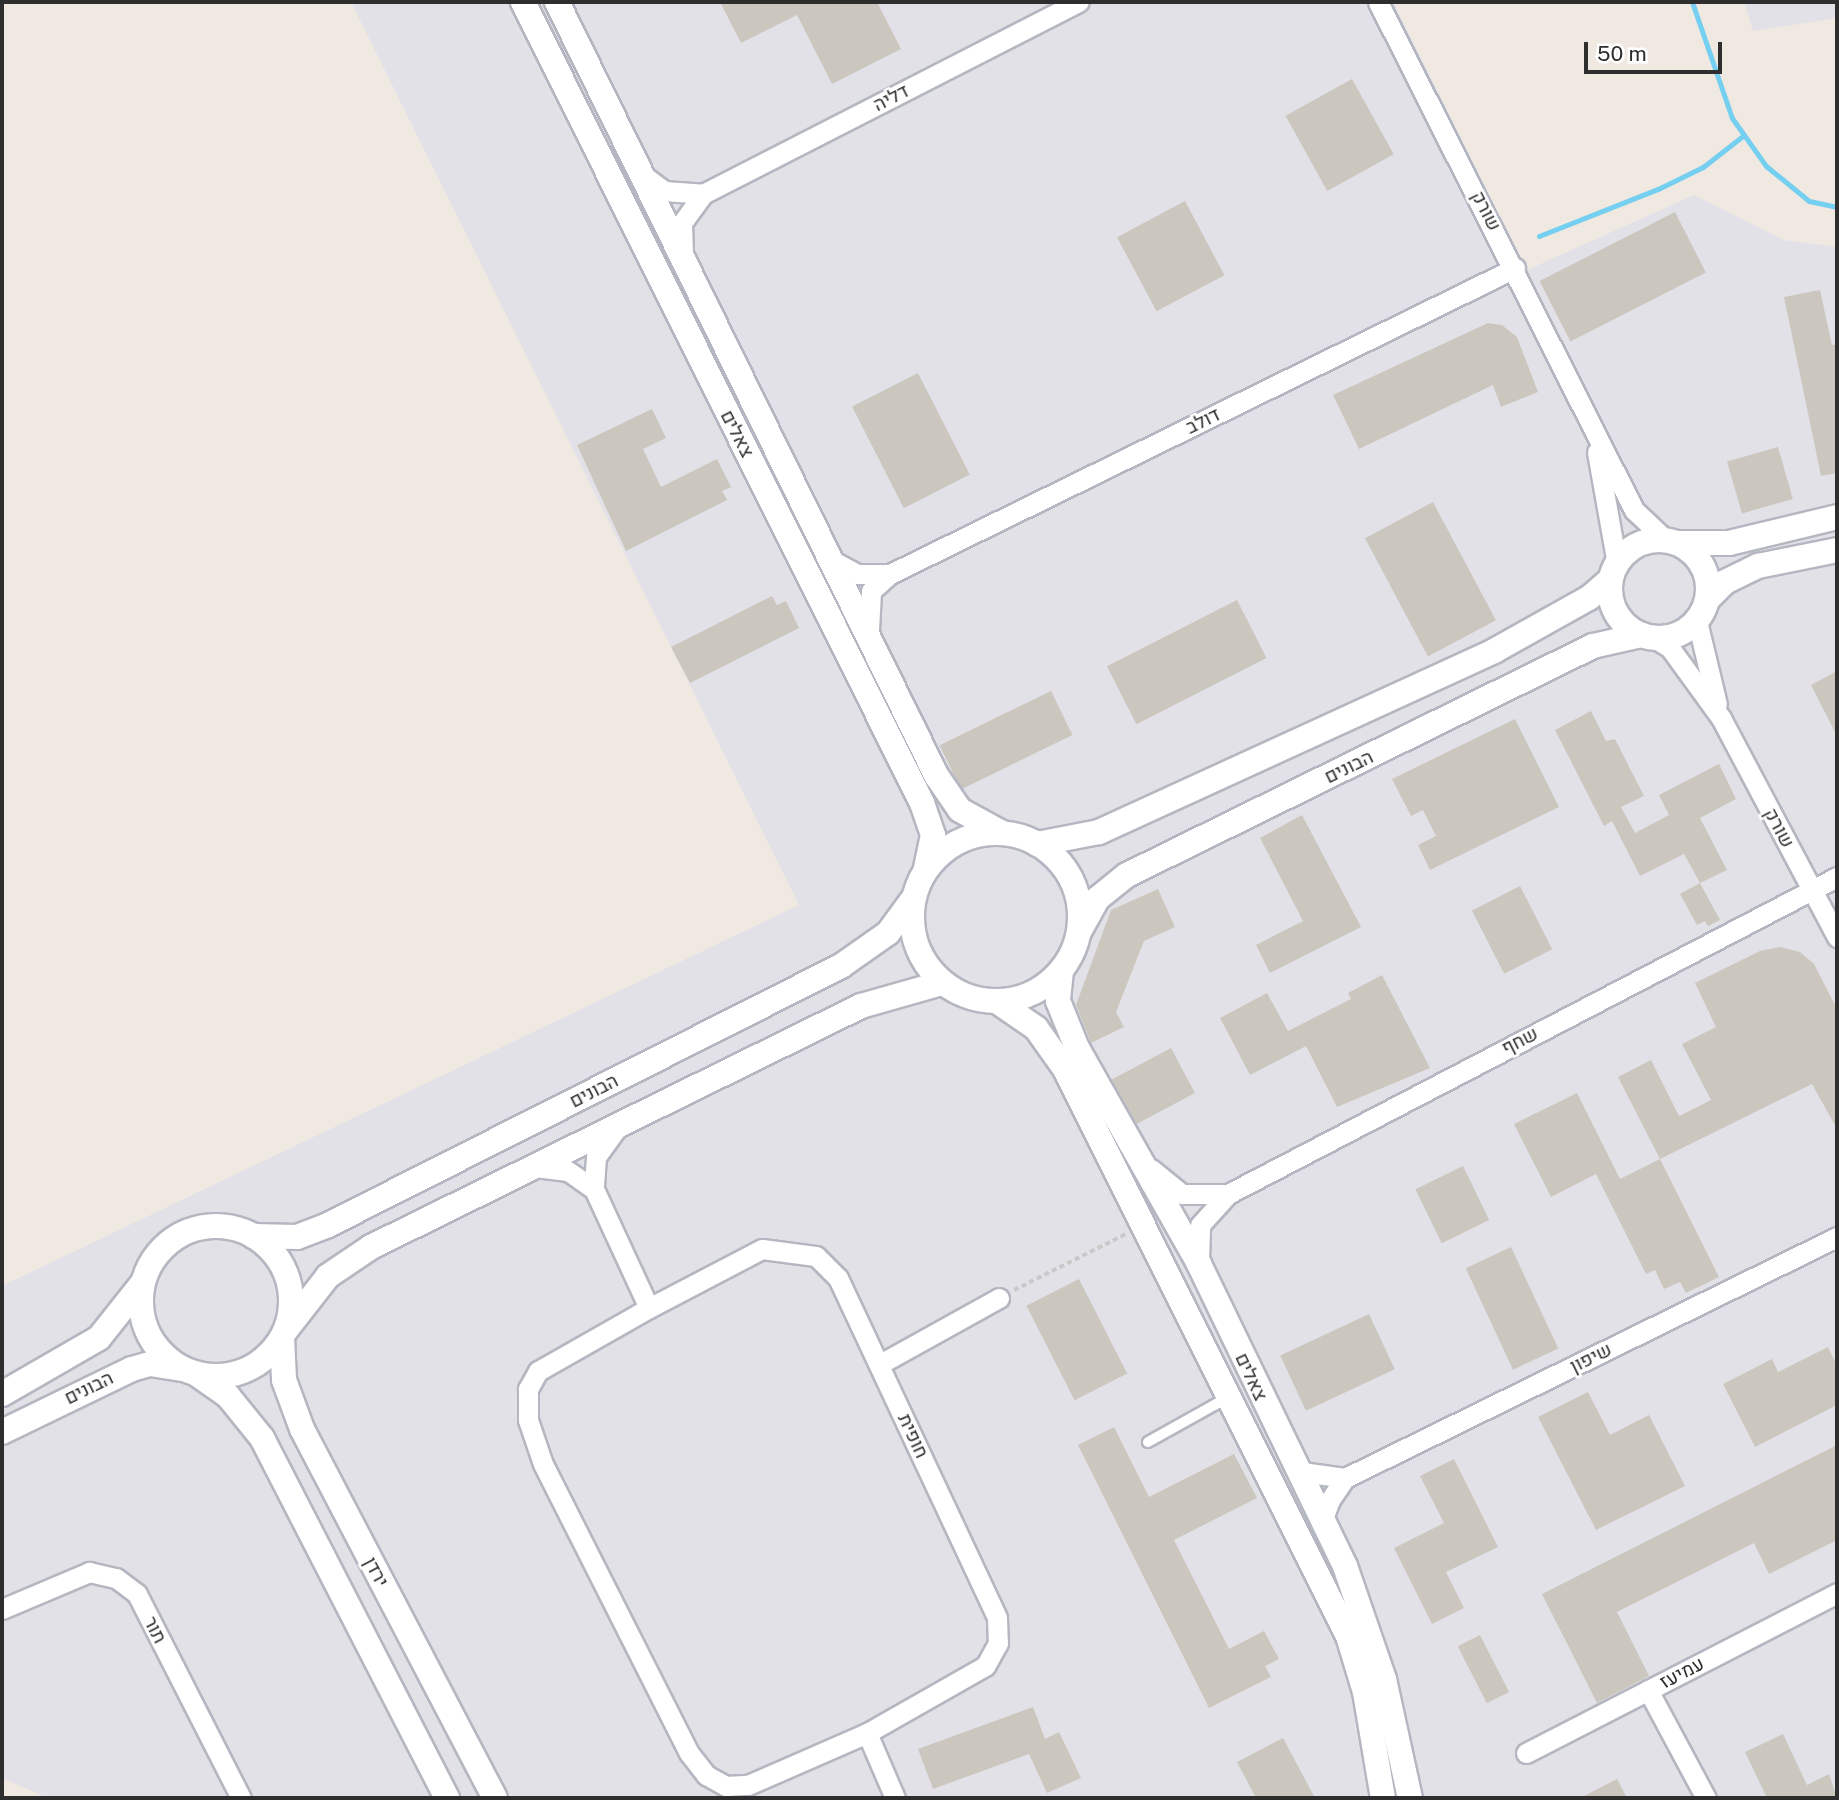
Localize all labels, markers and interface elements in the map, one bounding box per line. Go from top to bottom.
scale bar [1587,28,1725,72]
text: 50 m [1597,41,1647,66]
street label: דליה [870,80,912,116]
street label: שורק [1466,187,1506,235]
street label: דולב [1182,403,1224,439]
street label: צאלים [715,406,759,462]
street label: הבונים [1321,745,1377,789]
street label: שורק [1759,804,1799,852]
street label: שחף [1498,1022,1542,1060]
street label: הבונים [566,1069,622,1113]
street label: שיפון [1566,1338,1616,1378]
street label: צאלים [1230,1349,1272,1405]
street label: הבונים [61,1366,117,1410]
street label: חופית [893,1410,933,1462]
street label: ירדן [359,1553,393,1591]
street label: תור [139,1613,171,1647]
street label: עמיעז [1656,1652,1708,1694]

